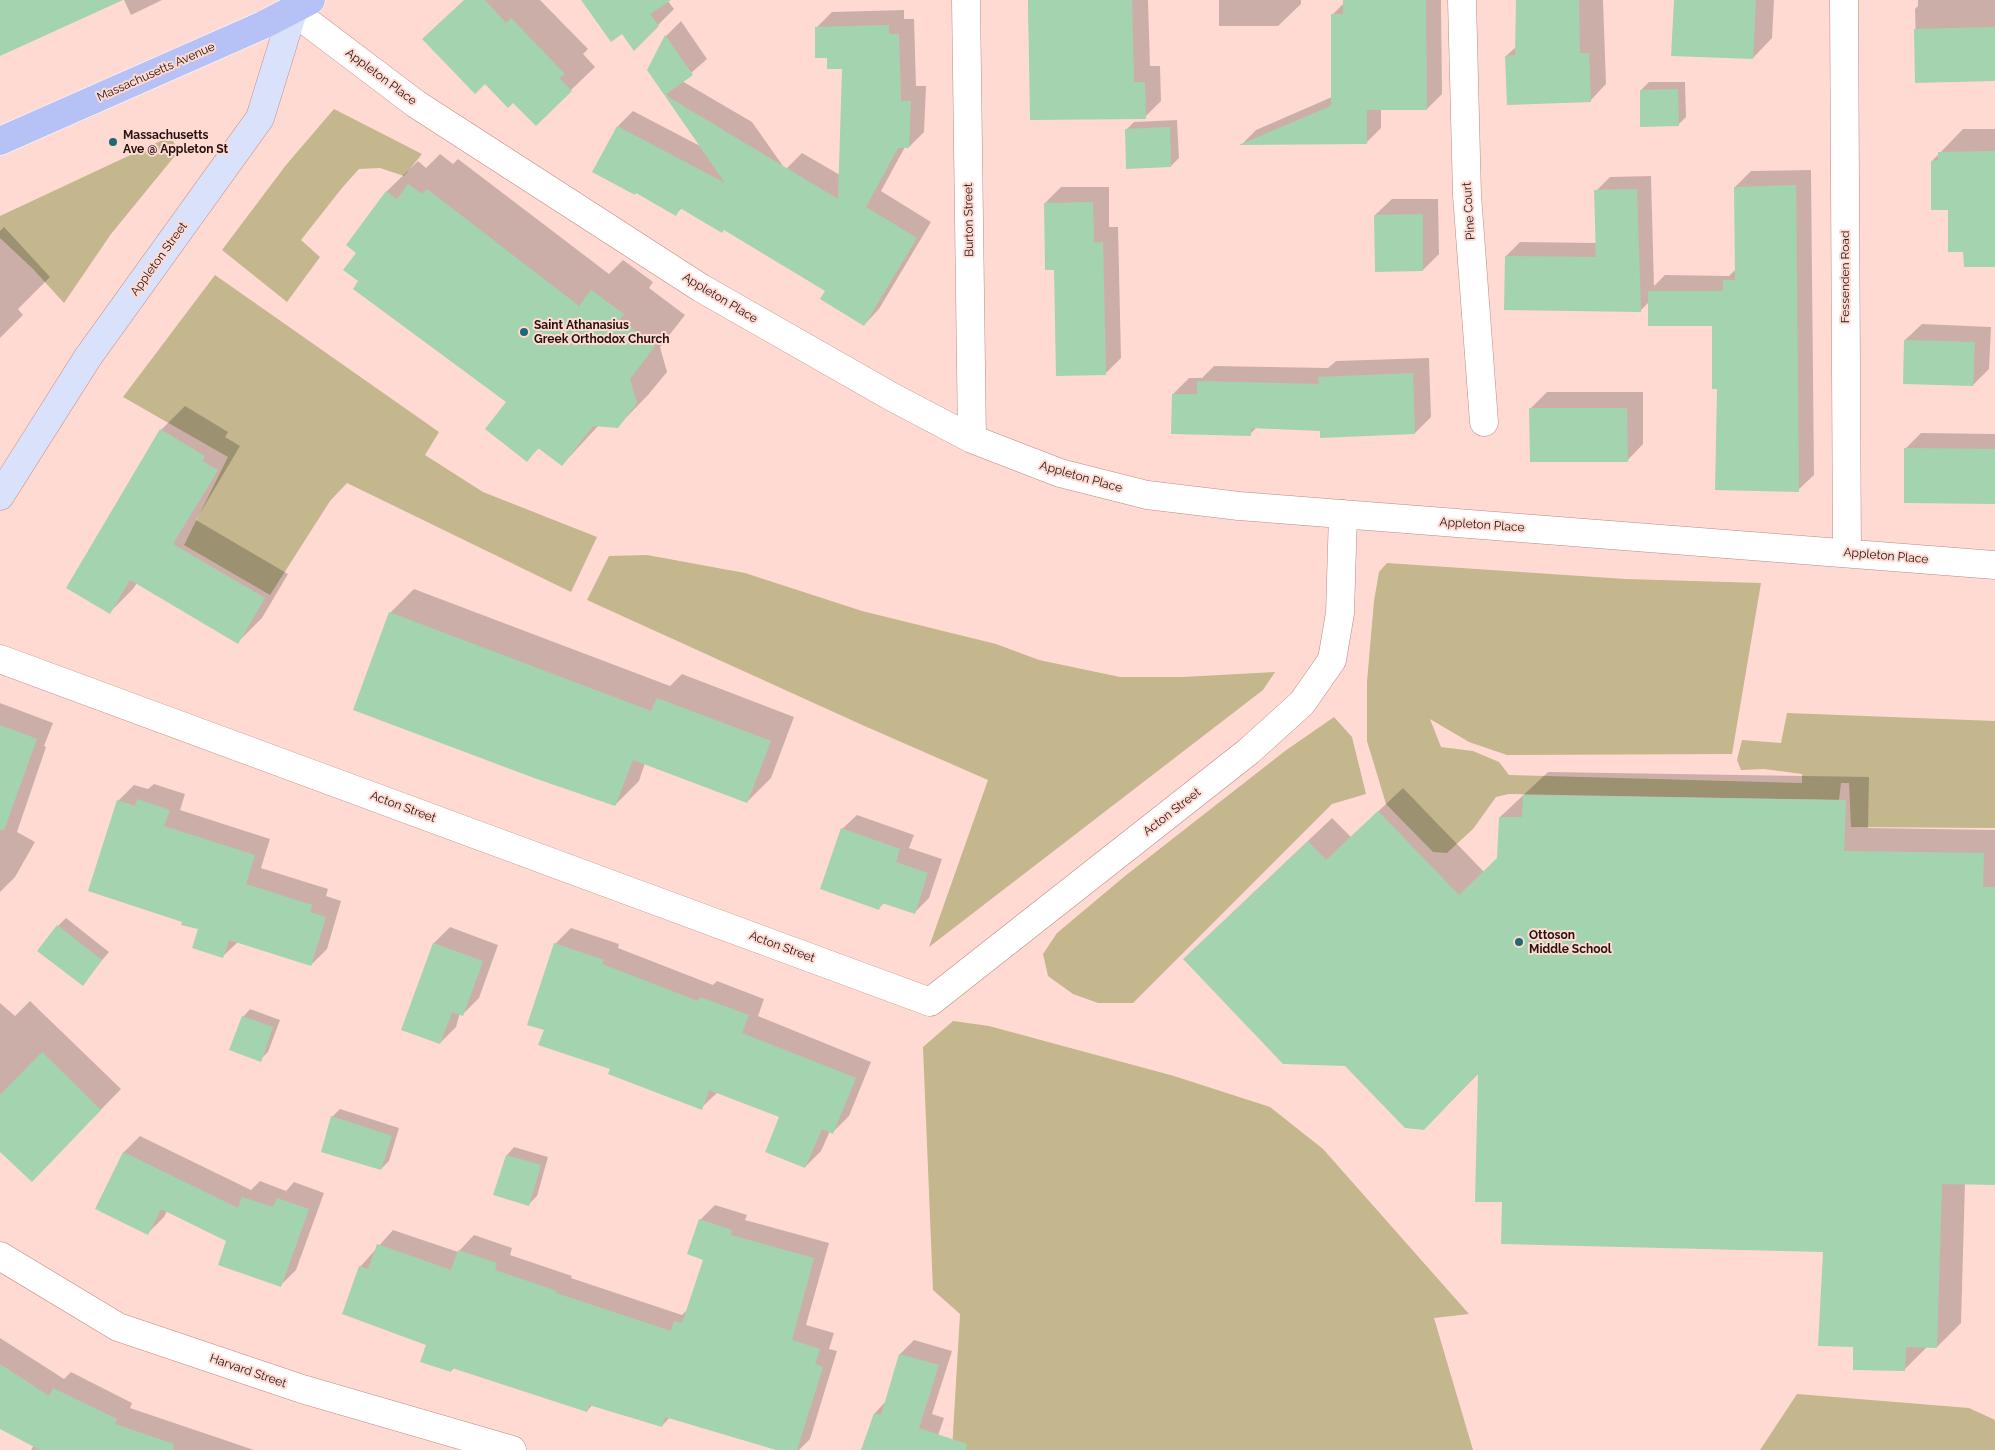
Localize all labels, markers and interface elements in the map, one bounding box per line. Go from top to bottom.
street label: Massachusetts Avenue [95,39,217,105]
street label: Appleton Place [343,46,419,108]
place label: Massachusetts Ave @ Appleton St [123,128,228,156]
marker: Massachusetts Ave @ Appleton St [107,136,119,148]
street label: Pine Court [1460,182,1478,240]
street label: Burton Street [961,183,977,257]
street label: Appleton Street [127,219,191,299]
street label: Fessenden Road [1838,231,1852,323]
street label: Appleton Place [680,270,760,326]
place label: Saint Athanasius Greek Orthodox Church [534,318,669,346]
marker: Saint Athanasius Greek Orthodox Church [518,326,530,338]
street label: Appleton Place [1038,458,1124,496]
street label: Appleton Place [1439,515,1525,535]
street label: Appleton Place [1843,545,1929,567]
street label: Acton Street [1140,785,1204,839]
street label: Acton Street [368,788,438,826]
street label: Acton Street [747,928,817,966]
place label: Ottoson Middle School [1529,928,1612,956]
marker: Ottoson Middle School [1513,936,1525,948]
street label: Harvard Street [208,1351,288,1391]

